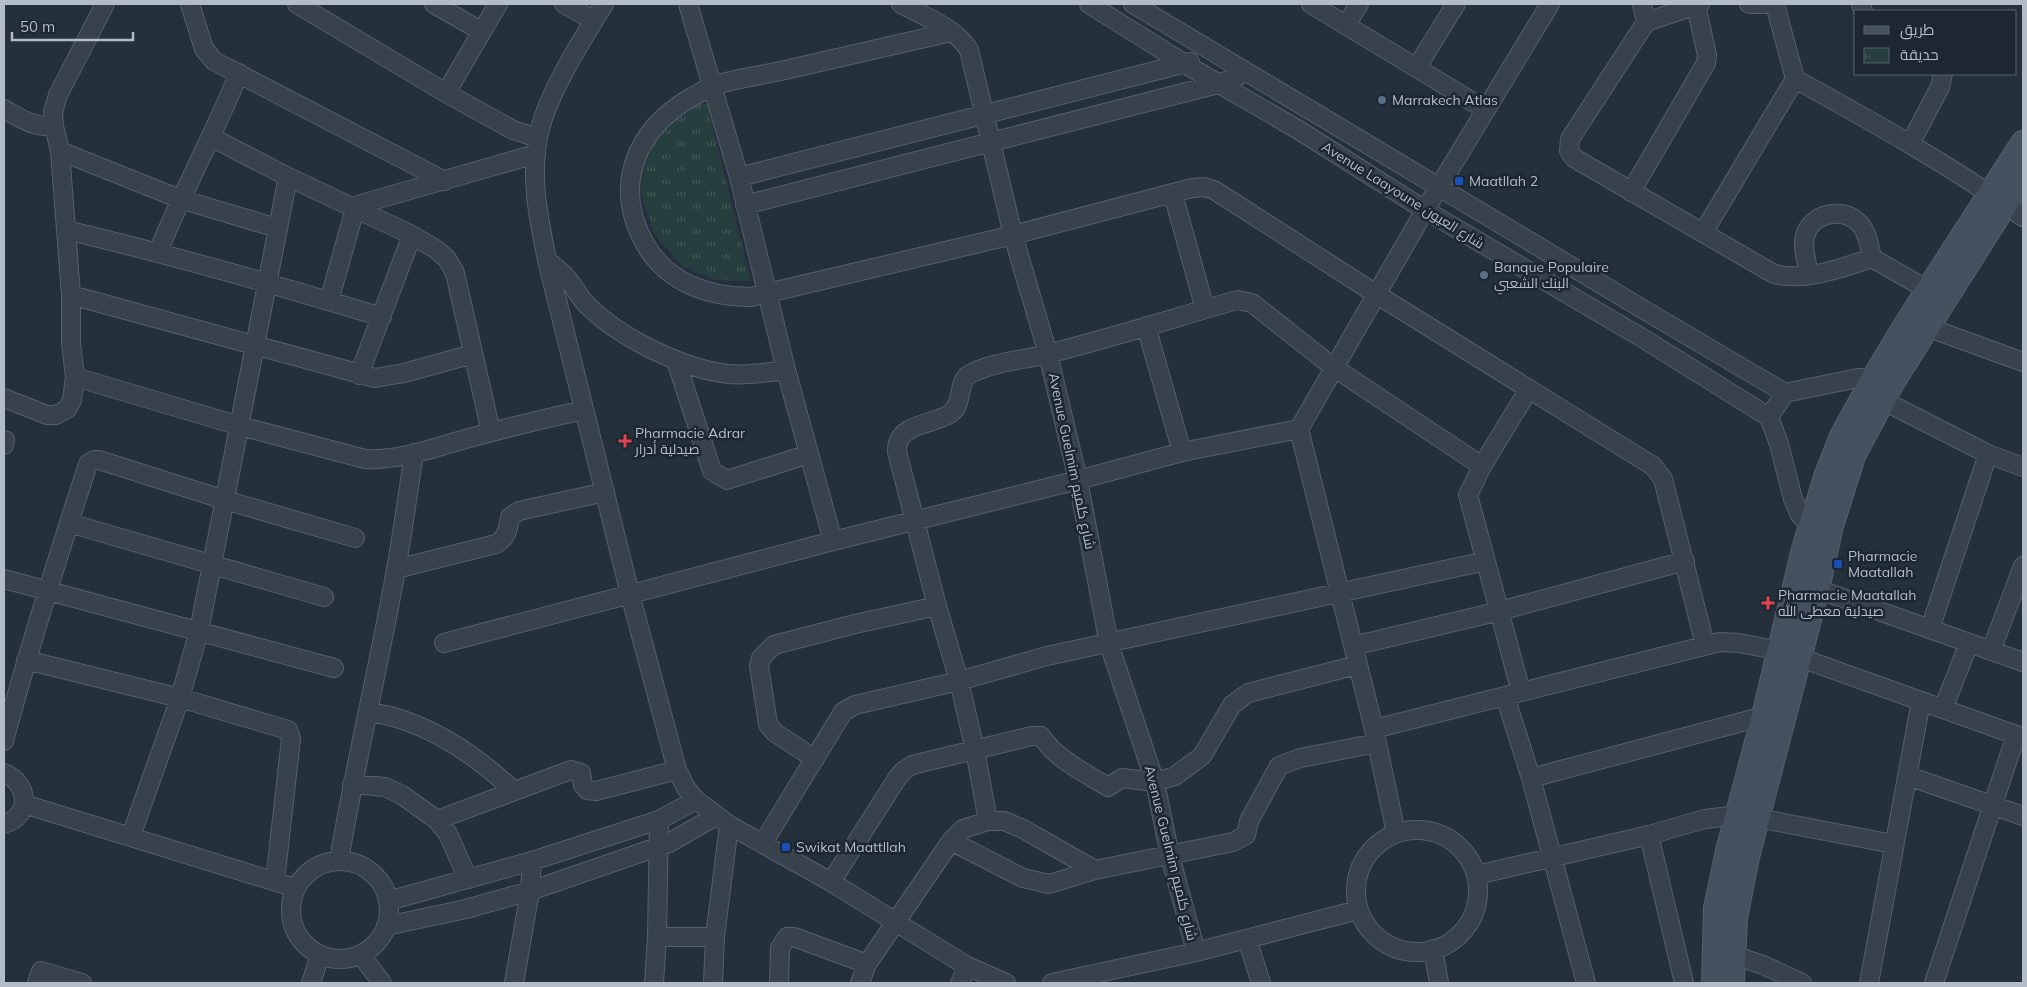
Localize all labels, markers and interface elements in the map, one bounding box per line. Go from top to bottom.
scale bar [12,10,134,42]
legend [1854,10,2017,75]
text: 50 m [20,17,55,36]
text: طريق [1900,20,1934,40]
text: حديقة [1900,45,1939,64]
place label: Marrakech Atlas [1392,91,1498,109]
marker: Marrakech Atlas [1376,94,1388,106]
street label: Avenue Laayoune شارع العيون [1318,137,1488,253]
place label: Maatllah 2 [1469,172,1538,190]
marker: Maatllah 2 [1453,175,1465,187]
place label: Banque Populaire البنك الشعبي [1494,258,1609,295]
marker: Banque Populaire البنك الشعبي [1478,269,1490,281]
street label: Avenue Guelmim شارع كلميم [1044,371,1100,551]
place label: Pharmacie Adrar صيدلية أدرار [634,424,746,458]
marker: Pharmacie Adrar صيدلية أدرار [619,435,631,447]
place label: Pharmacie Maatallah [1848,547,1917,581]
marker: Pharmacie Maatallah [1832,558,1844,570]
place label: Pharmacie Maatallah صيدلية معطى الله [1778,586,1916,620]
marker: Pharmacie Maatallah صيدلية معطى الله [1762,597,1774,609]
street label: Avenue Guelmim شارع كلميم [1140,764,1201,943]
place label: Swikat Maattllah [796,838,906,856]
marker: Swikat Maattllah [780,841,792,853]

